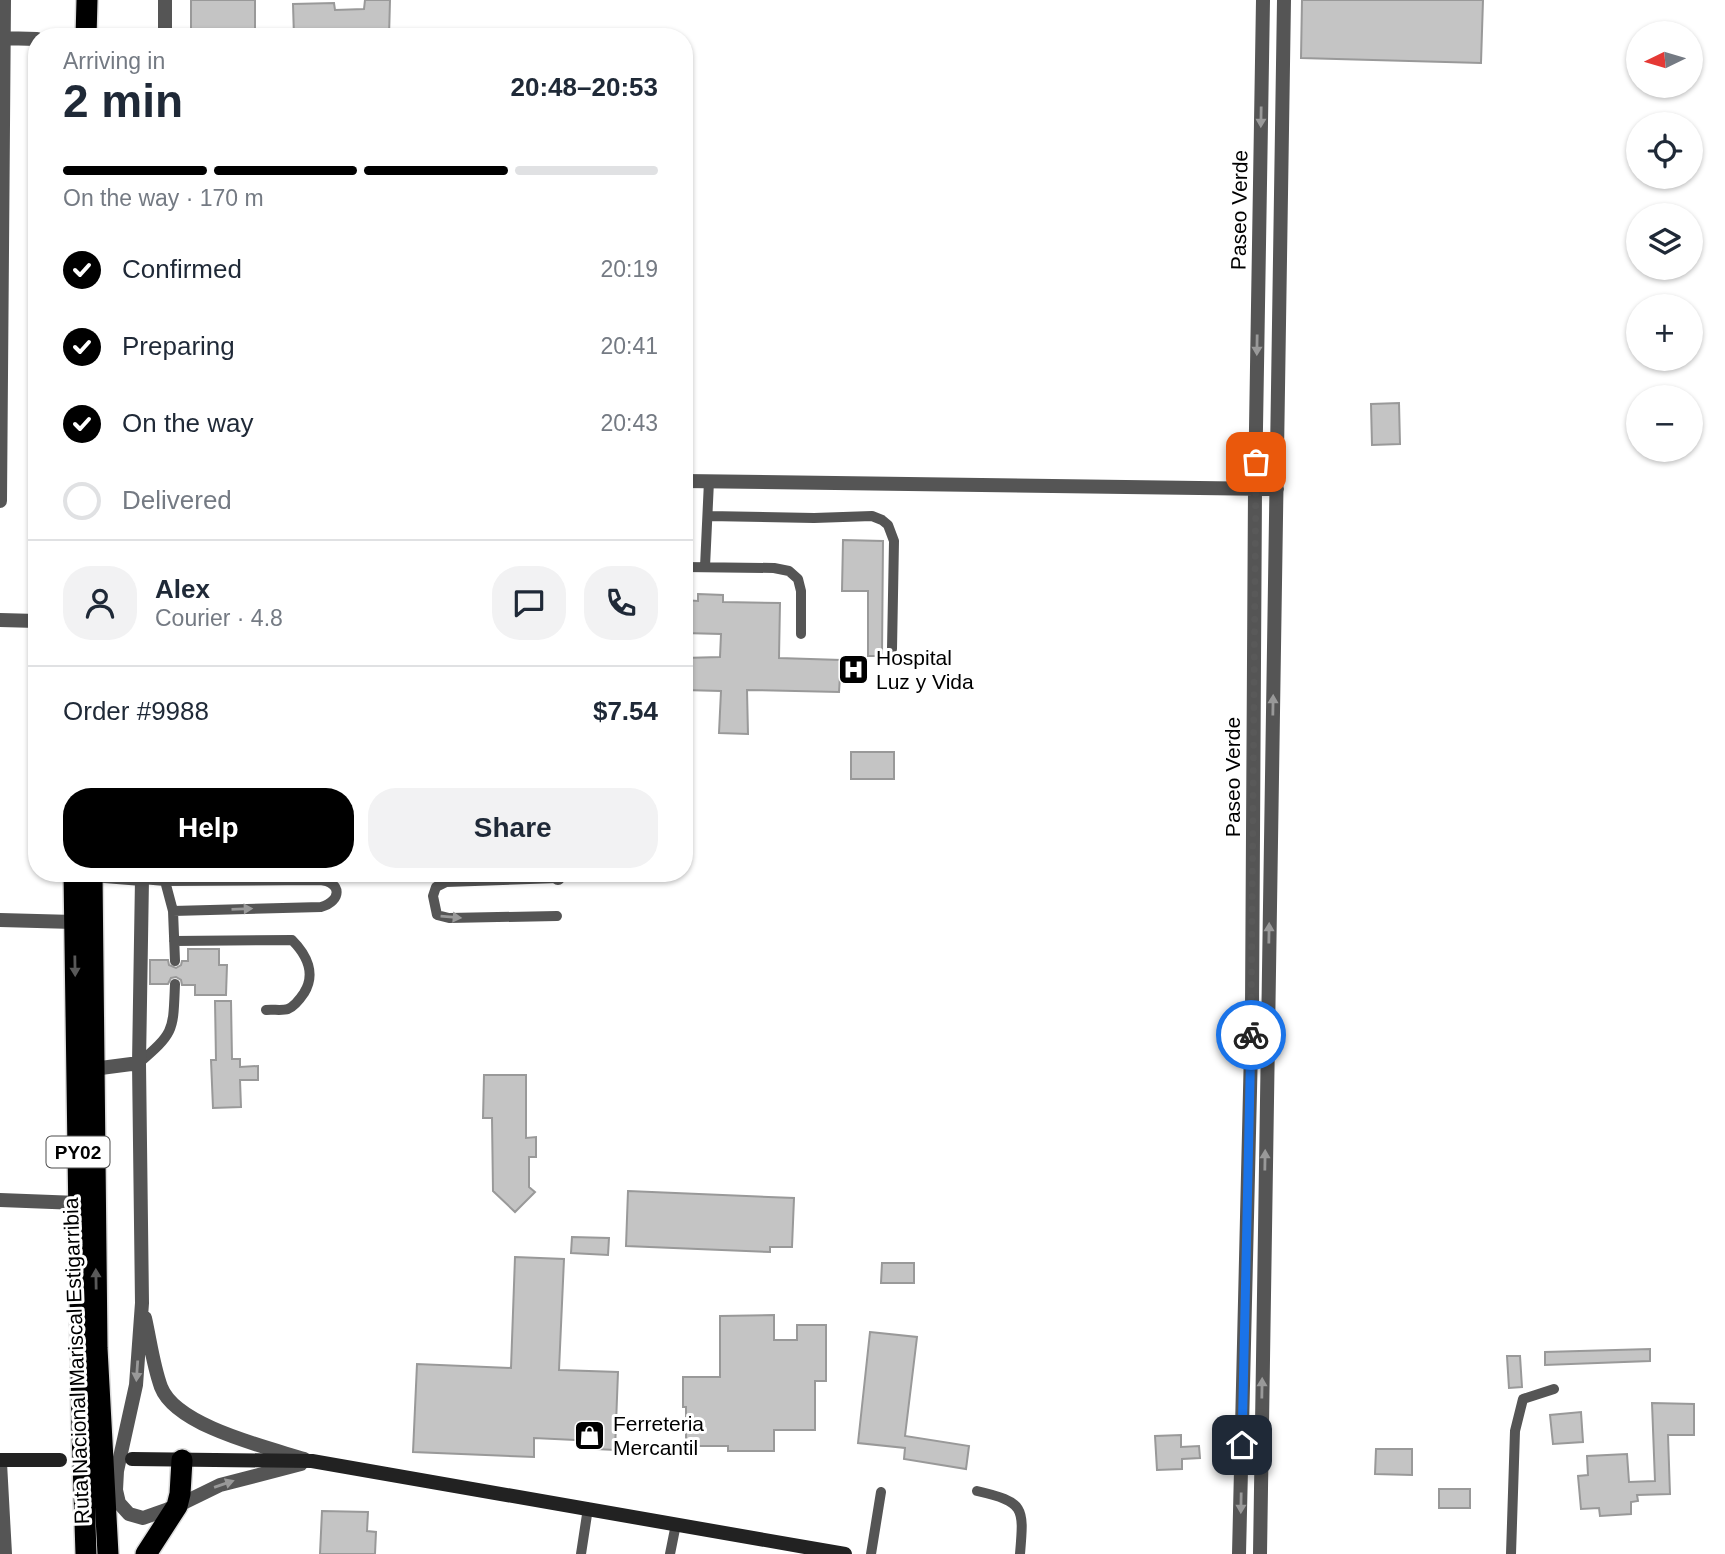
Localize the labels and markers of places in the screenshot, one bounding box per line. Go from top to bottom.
pin [1226,432,1286,492]
place label: Hospital Luz y Vida [876,646,974,693]
hospital icon: Hospital Luz y Vida [836,652,870,686]
place label: Ferreteria Mercantil [613,1412,704,1459]
pin [1212,1415,1272,1475]
shop icon: Ferreteria Mercantil [573,1418,607,1452]

